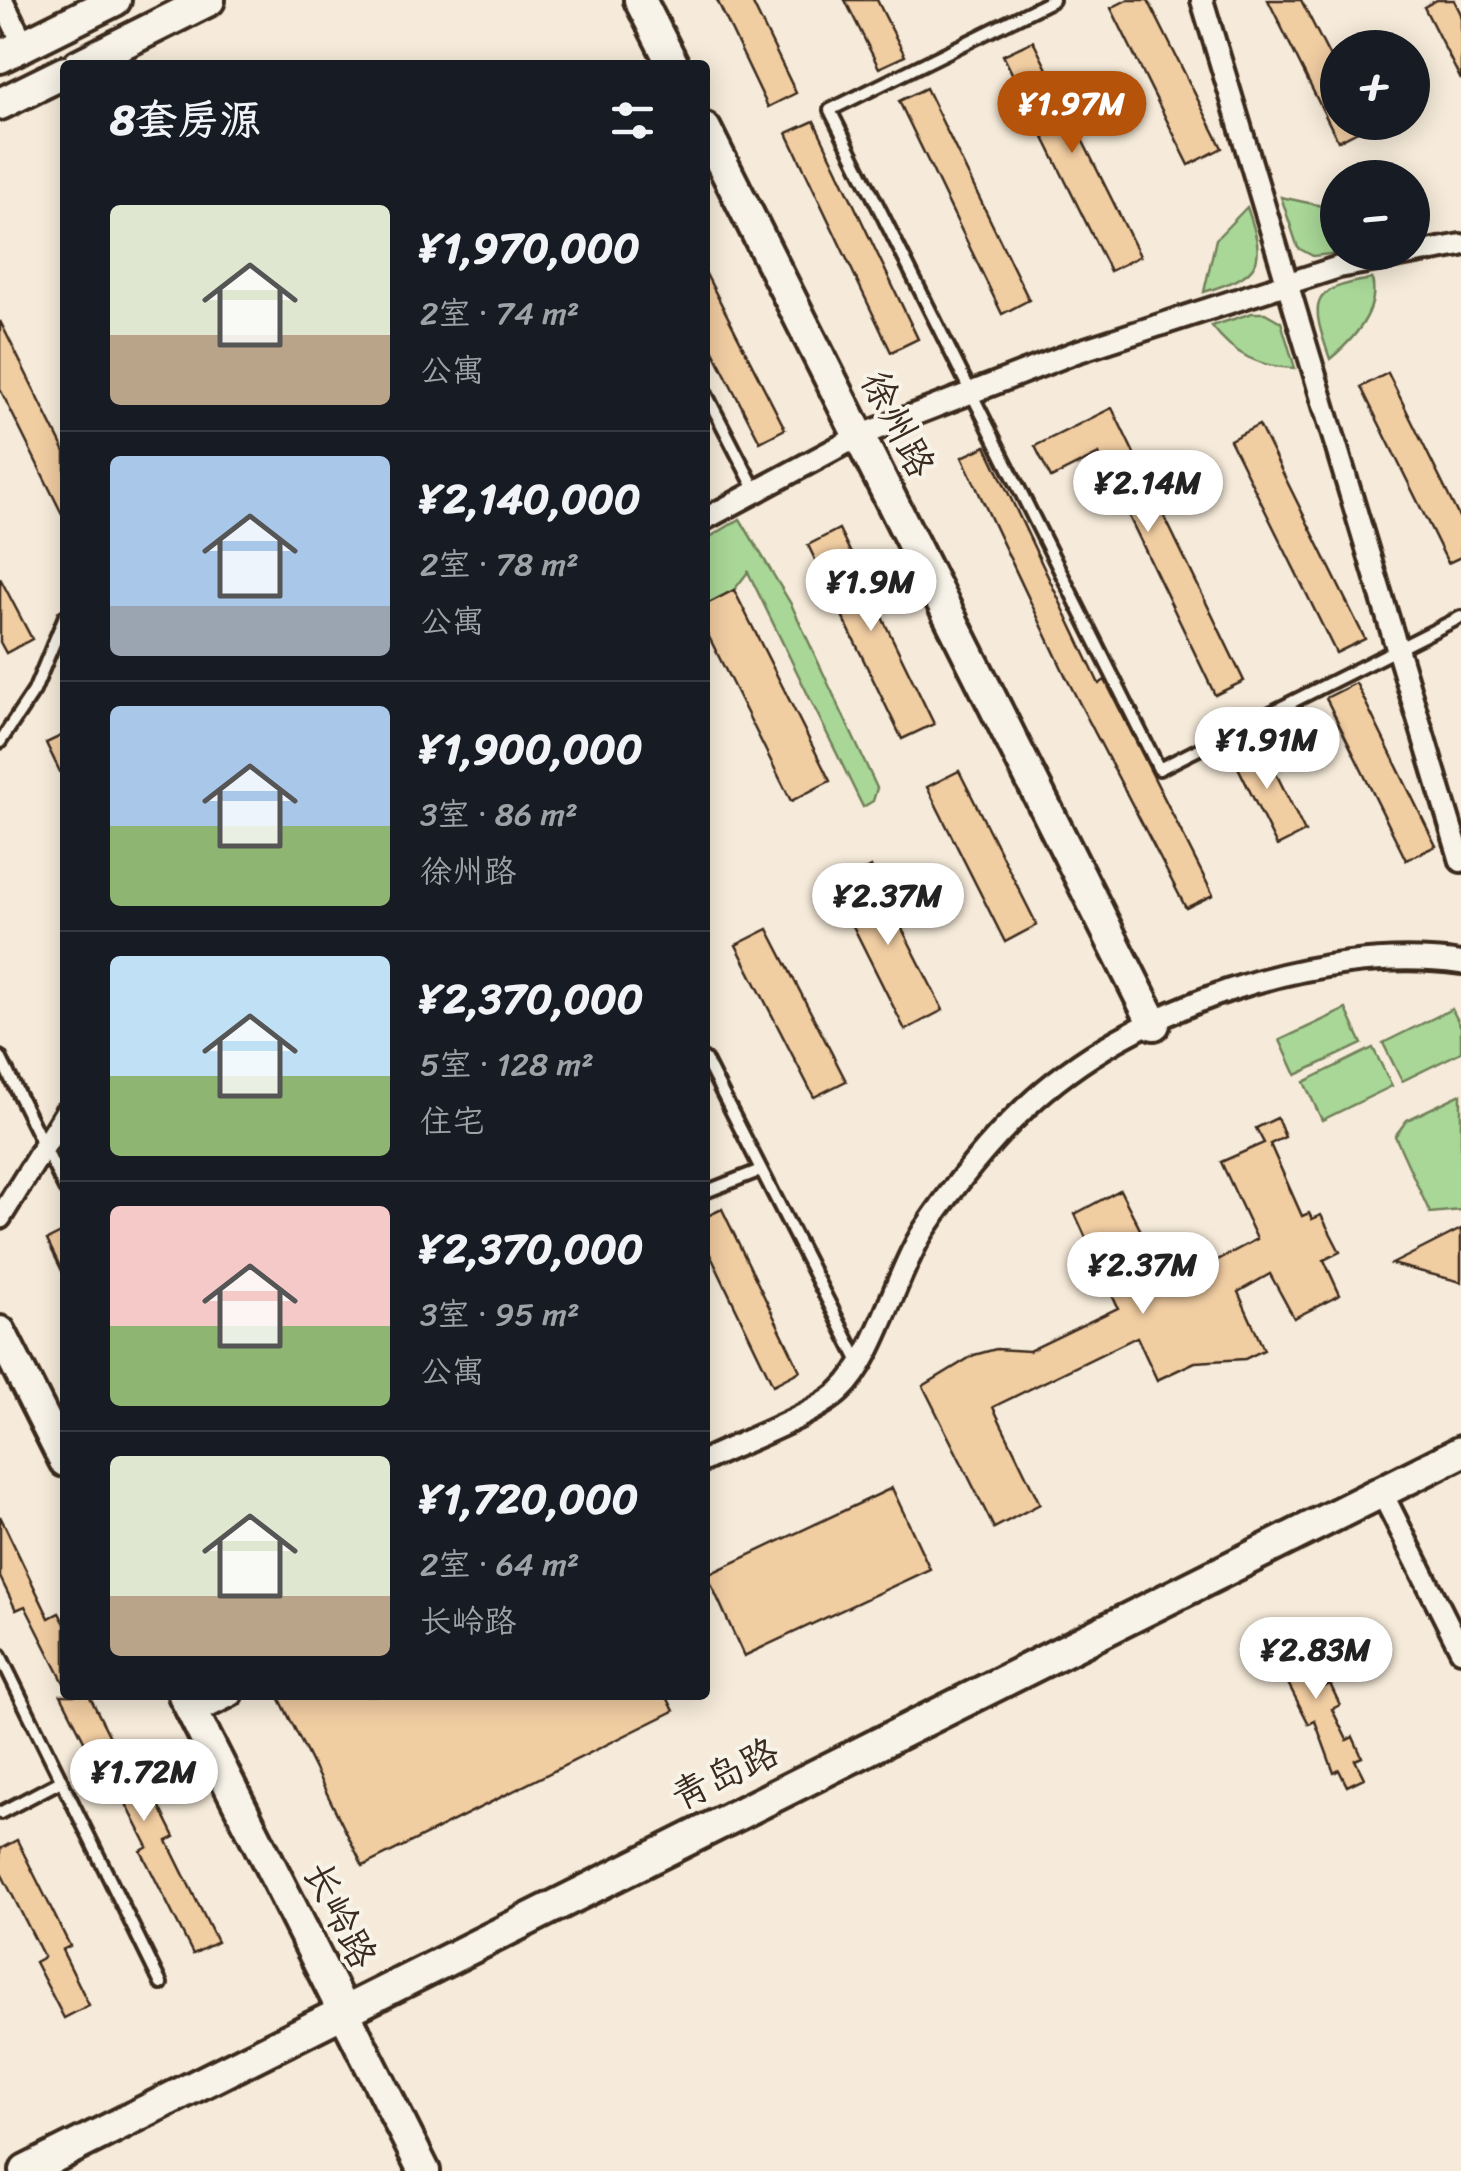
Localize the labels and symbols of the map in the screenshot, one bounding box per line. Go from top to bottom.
pin: ¥1.97M [991,71,1153,156]
street label: 徐州路 [842,358,954,490]
pin: ¥2.14M [1067,450,1229,535]
pin: ¥1.9M [801,549,941,634]
pin: ¥1.91M [1186,707,1348,792]
pin: ¥2.37M [807,863,969,948]
pin: ¥2.37M [1062,1232,1224,1317]
pin: ¥2.83M [1235,1617,1397,1702]
street label: 青岛路 [659,1719,791,1829]
pin: ¥1.72M [63,1739,225,1824]
street label: 长岭路 [284,1849,396,1981]

